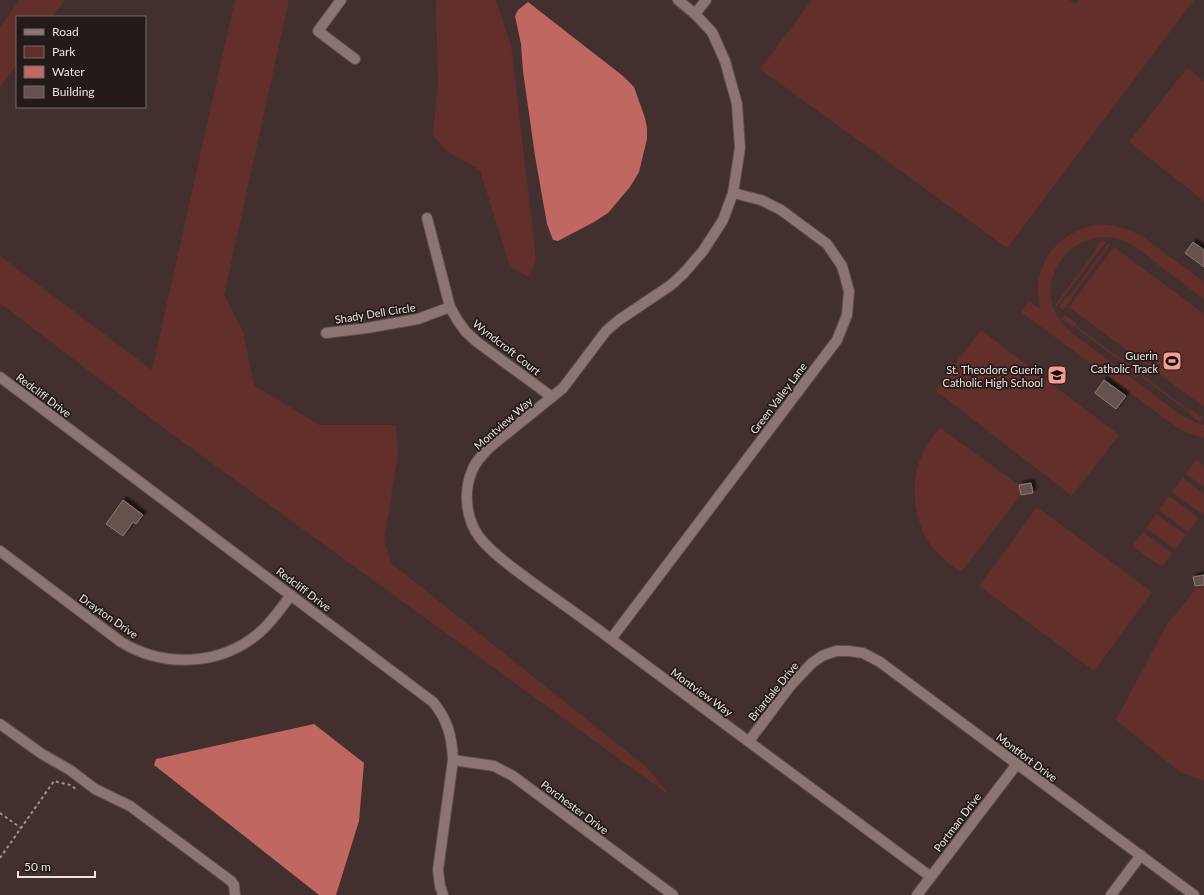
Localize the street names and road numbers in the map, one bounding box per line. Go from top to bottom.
street label: Shady Dell Circle [334,300,416,326]
street label: Wyndcroft Court [471,317,543,377]
street label: Green Valley Lane [747,360,809,436]
street label: Redcliff Drive [14,370,74,420]
street label: Montview Way [471,394,535,452]
street label: Redcliff Drive [274,564,334,614]
street label: Drayton Drive [77,591,141,641]
street label: Briardale Drive [745,659,801,723]
street label: Montview Way [669,665,736,719]
street label: Montfort Drive [994,730,1060,784]
street label: Porchester Drive [539,777,611,837]
street label: Portman Drive [931,790,983,854]

